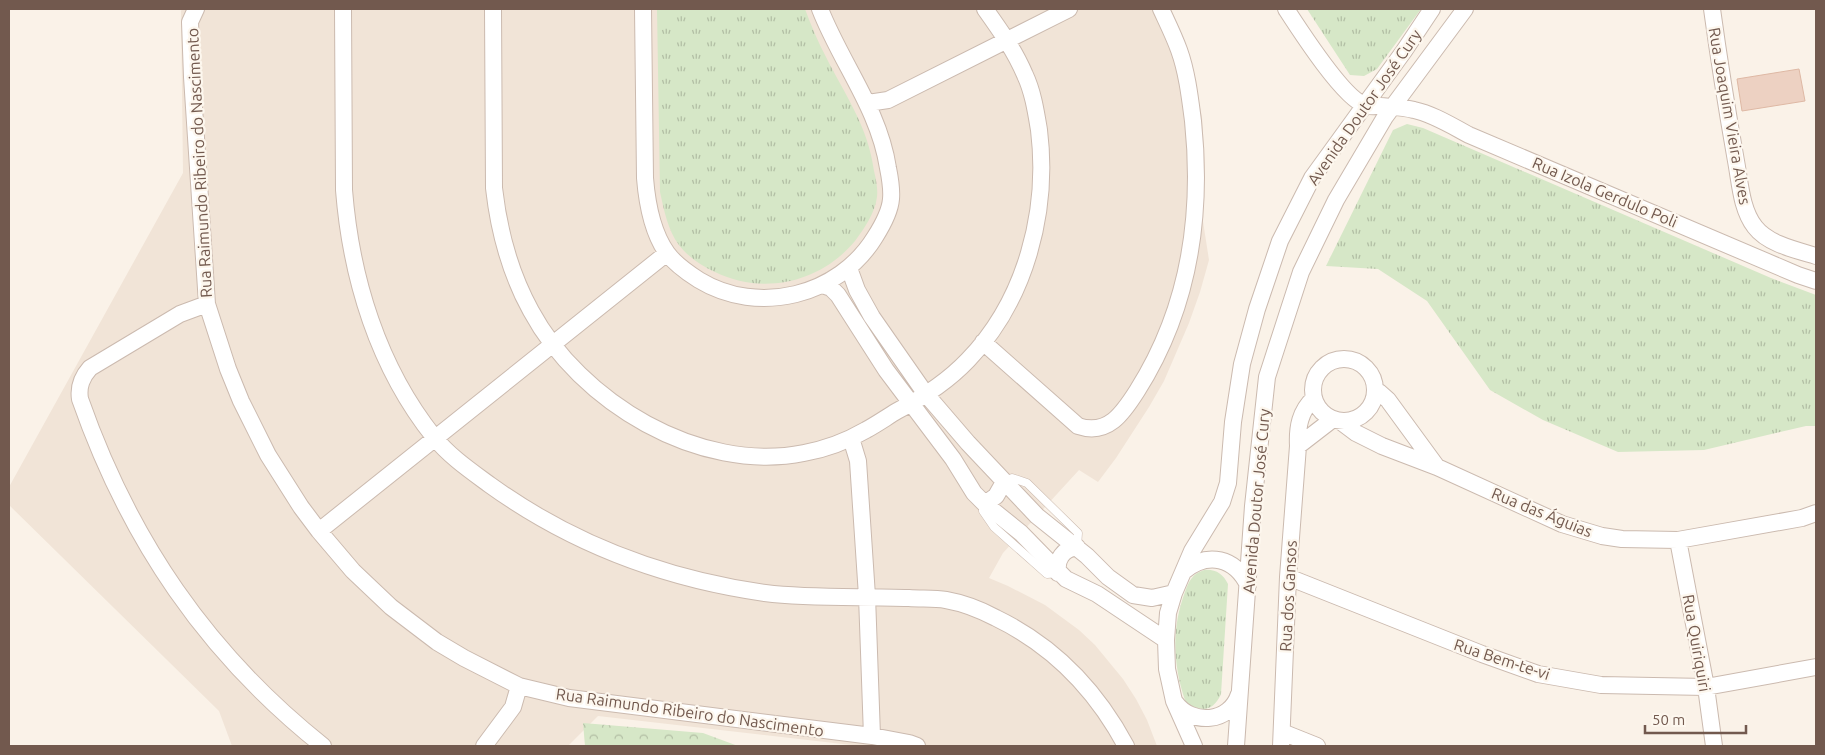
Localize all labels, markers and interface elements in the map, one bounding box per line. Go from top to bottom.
street label: Avenida Doutor José Cury [1303,26,1425,188]
street label: Rua Joaquim Vieira Alves [1706,26,1754,206]
street label: Rua Raimundo Ribeiro do Nascimento [183,28,215,298]
street label: Rua Izola Gerdulo Poli [1530,153,1680,231]
street label: Avenida Doutor José Cury [1239,407,1273,594]
street label: Rua das Águias [1489,482,1596,540]
street label: Rua dos Gansos [1276,540,1300,652]
street label: Rua Quiriquiri [1680,593,1714,693]
street label: Rua Bem-te-vi [1452,635,1552,683]
street label: Rua Raimundo Ribeiro do Nascimento [555,684,825,740]
scale bar [1645,702,1746,734]
text: 50 m [1652,711,1685,728]

